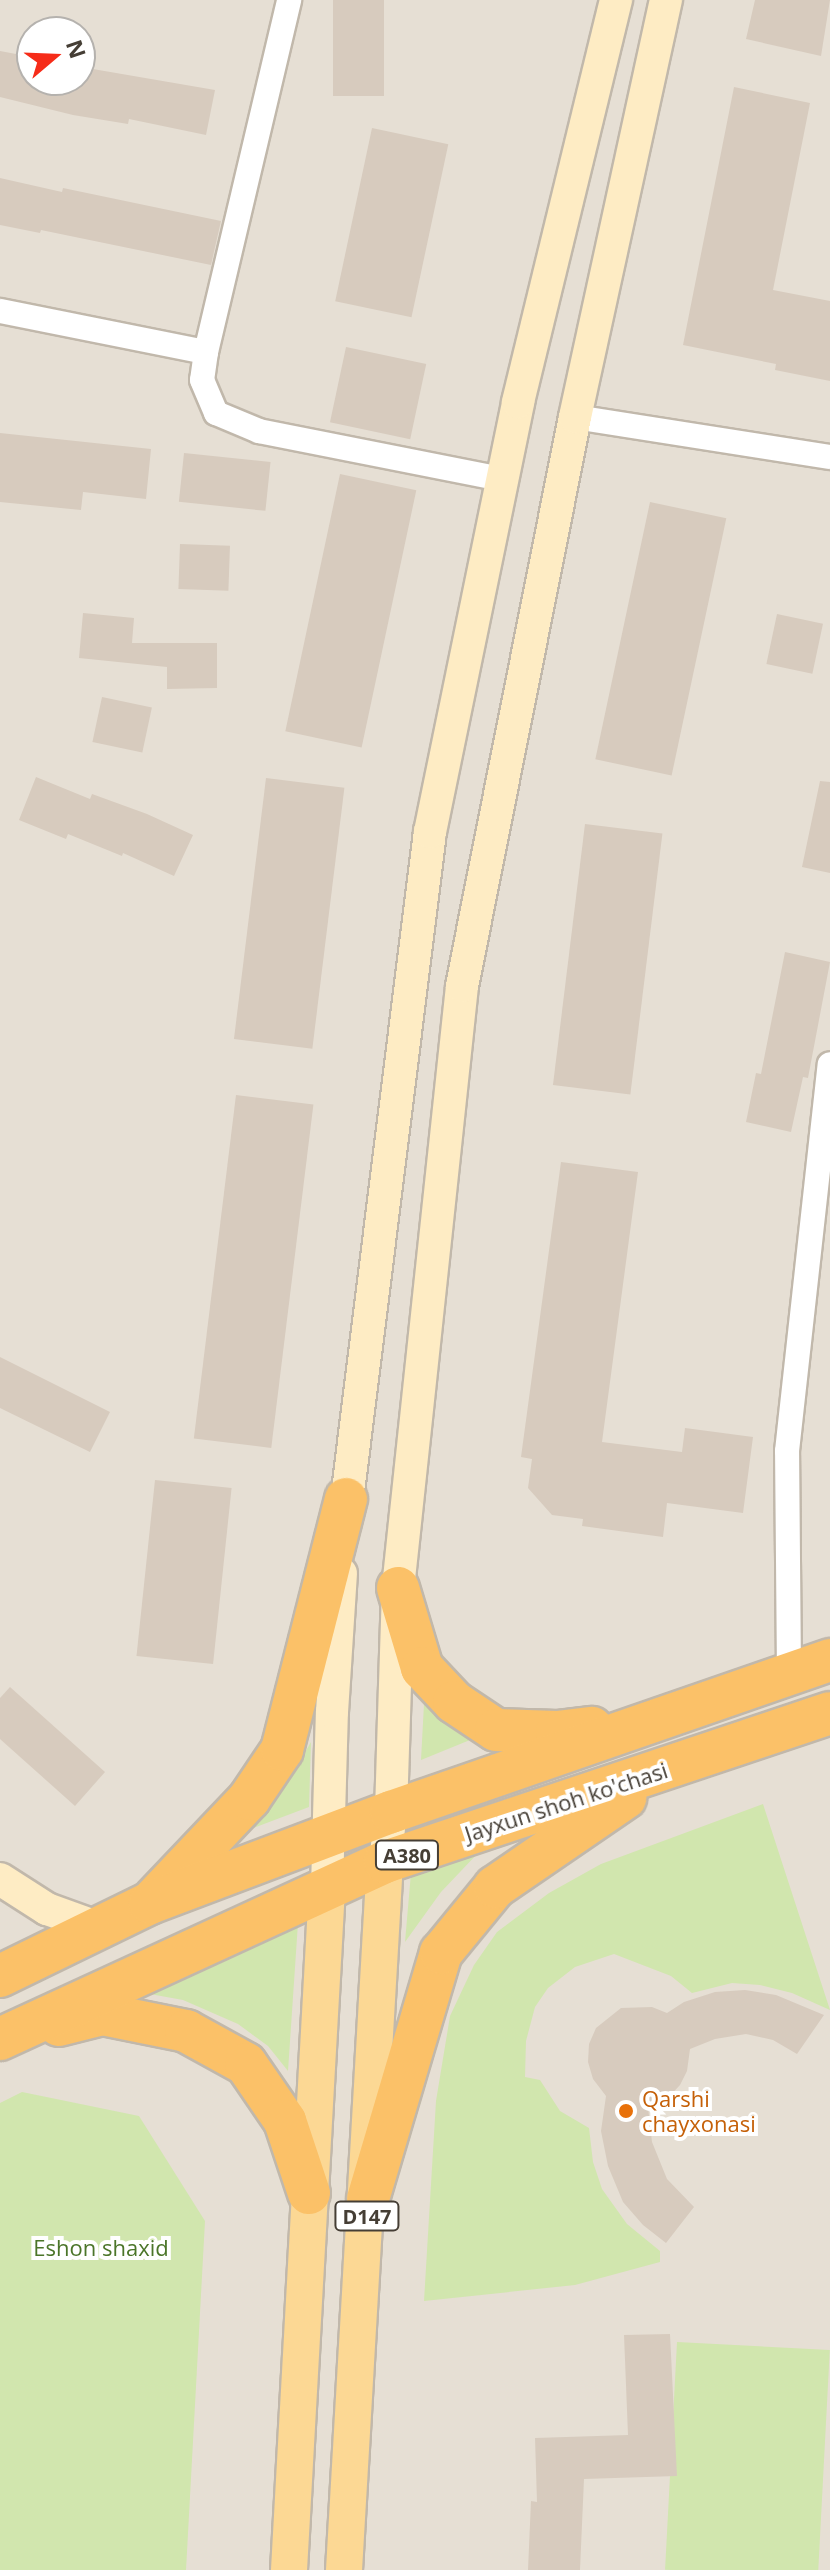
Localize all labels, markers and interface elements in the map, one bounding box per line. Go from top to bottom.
north arrow [16,16,96,96]
text: N [60,35,94,62]
street label: Jayxun shoh ko'chasi [461,1757,671,1847]
road number: A380 [373,1839,441,1871]
place label: Qarshi chayxonasi [642,2085,756,2136]
marker: Qarshi chayxonasi [617,2102,635,2120]
road number: D147 [333,2200,401,2232]
park label: Eshon shaxid [33,2235,169,2261]

